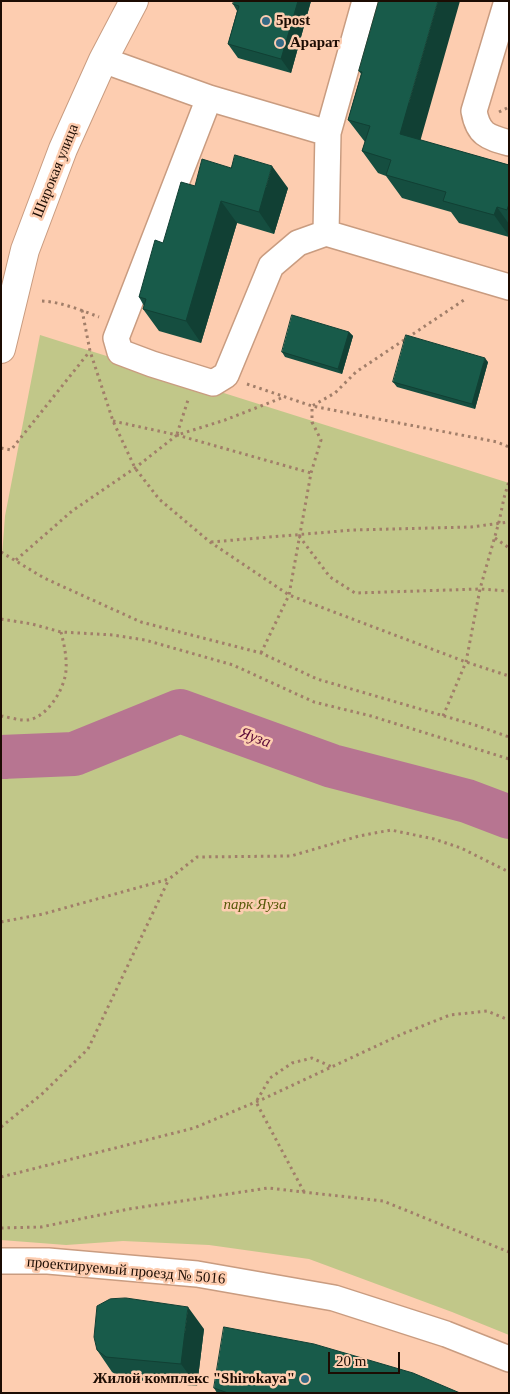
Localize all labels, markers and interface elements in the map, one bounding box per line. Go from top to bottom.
place label: 5post [276,12,310,30]
marker: 5post [260,15,272,27]
place label: Арарат [290,34,339,52]
marker: Арарат [274,37,286,49]
street label: Широкая улица [29,121,83,221]
water label: Яуза [237,724,273,752]
park label: парк Яуза [224,896,286,914]
street label: проектируемый проезд № 5016 [26,1253,226,1289]
scale bar [330,1342,402,1374]
text: 20 m [336,1353,366,1369]
place label: Жилой комплекс "Shirokaya" [93,1370,295,1388]
marker: Жилой комплекс "Shirokaya" [299,1373,311,1385]

